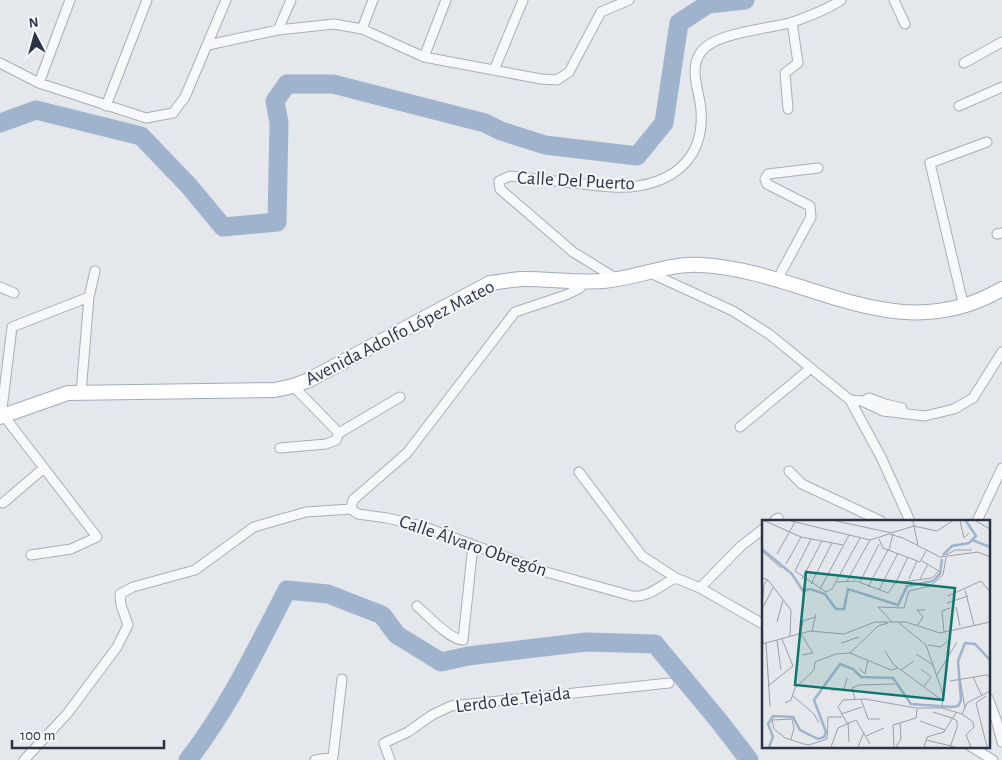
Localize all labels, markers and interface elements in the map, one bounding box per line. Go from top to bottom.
north arrow [10,10,60,60]
text: N [28,16,39,31]
street label: Calle Del Puerto [517,168,635,194]
street label: Avenida Adolfo López Mateo [302,277,498,389]
street label: Calle Álvaro Obregón [397,510,550,580]
inset map [762,520,990,748]
street label: Lerdo de Tejada [454,683,572,716]
scale bar [12,718,165,750]
text: 100 m [20,728,55,743]

